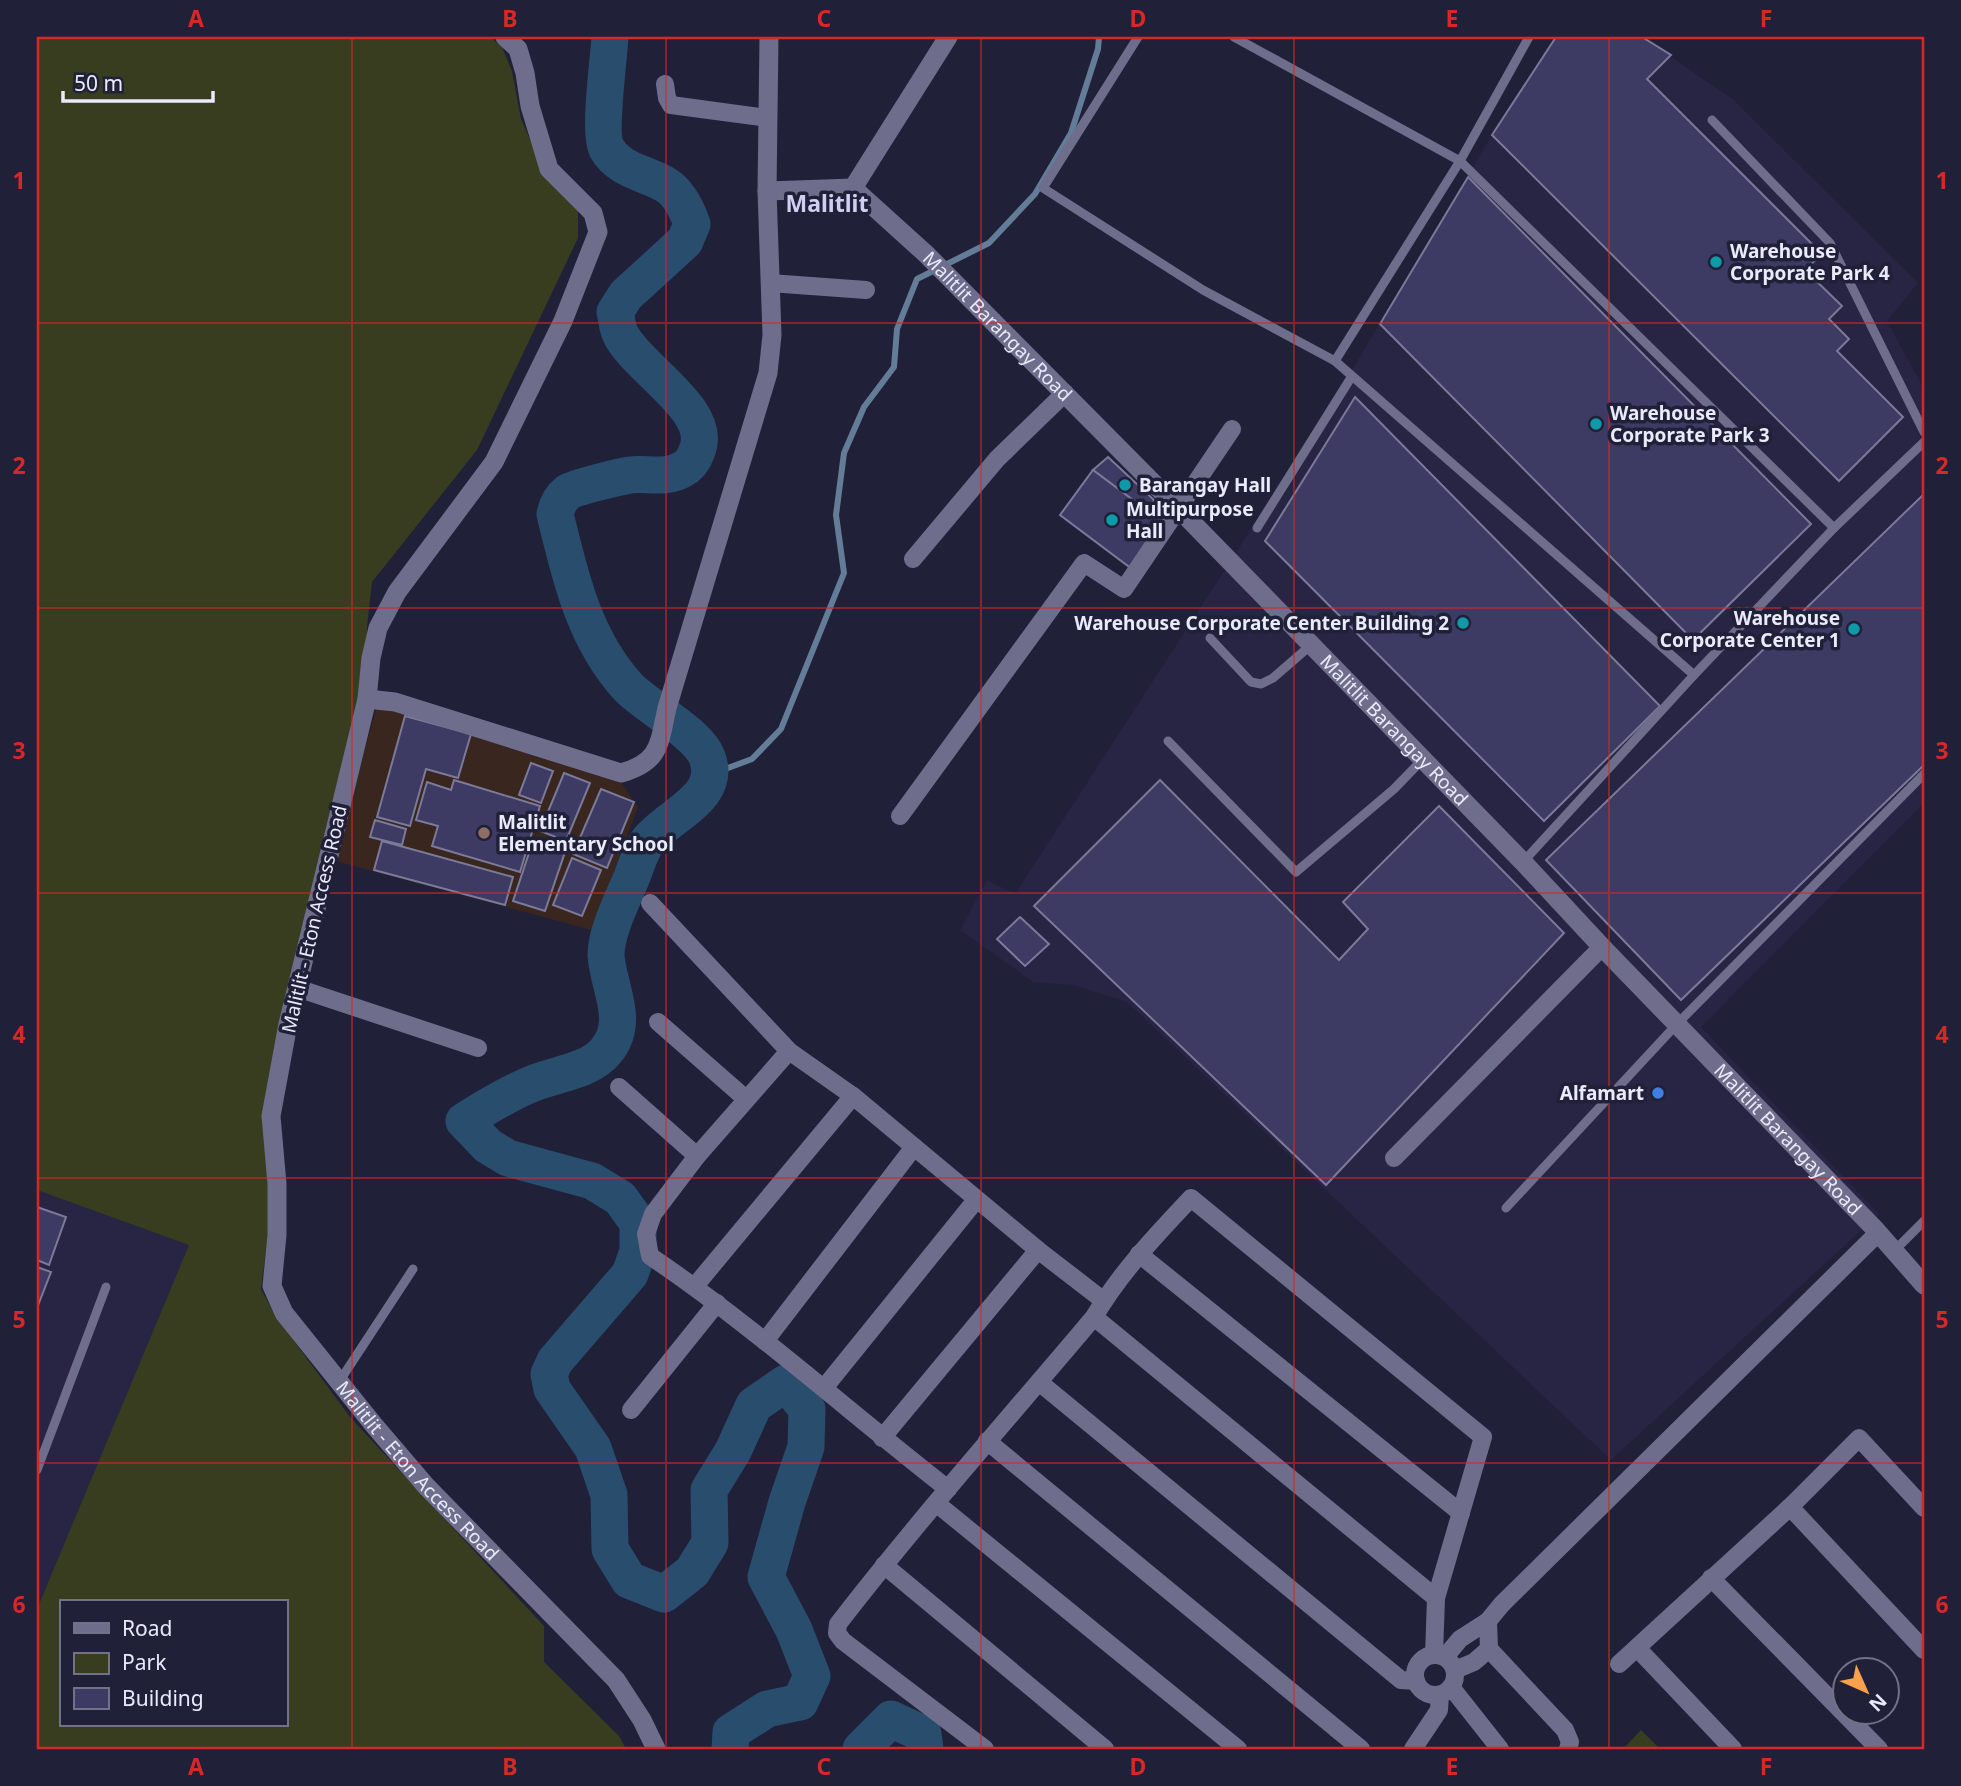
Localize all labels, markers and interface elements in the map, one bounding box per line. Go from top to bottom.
text: A [188,2,204,34]
text: B [502,2,518,34]
text: C [817,2,832,34]
text: D [1130,2,1146,34]
text: E [1446,2,1458,34]
text: F [1760,2,1772,34]
scale bar [63,60,214,104]
text: 50 m [74,69,123,97]
text: 1 [12,164,26,196]
text: 1 [1935,164,1949,196]
district label: Malitlit [786,187,868,219]
place label: Warehouse Corporate Park 4 [1730,238,1890,286]
street label: Malitlit Barangay Road [917,245,1078,407]
marker: Warehouse Corporate Park 4 [1708,254,1724,270]
place label: Warehouse Corporate Park 3 [1610,400,1770,448]
marker: Warehouse Corporate Park 3 [1588,416,1604,432]
text: 2 [12,449,26,481]
text: 2 [1935,449,1949,481]
place label: Barangay Hall [1139,472,1271,498]
marker: Barangay Hall [1117,477,1133,493]
place label: Multipurpose Hall [1126,496,1253,544]
marker: Multipurpose Hall [1104,512,1120,528]
place label: Warehouse Corporate Center 1 [1660,605,1840,653]
place label: Warehouse Corporate Center Building 2 [1074,610,1449,636]
marker: Warehouse Corporate Center Building 2 [1455,615,1471,631]
marker: Warehouse Corporate Center 1 [1846,621,1862,637]
street label: Malitlit Barangay Road [1314,649,1474,811]
text: 3 [12,734,26,766]
text: 3 [1935,734,1949,766]
street label: Malitlit - Eton Access Road [275,803,353,1035]
place label: Malitlit Elementary School [498,809,674,857]
marker: Malitlit Elementary School [476,825,492,841]
text: 4 [12,1018,26,1050]
text: 4 [1935,1018,1949,1050]
street label: Malitlit Barangay Road [1708,1058,1868,1221]
place label: Alfamart [1560,1080,1644,1106]
marker: Alfamart [1650,1085,1666,1101]
text: 5 [12,1303,26,1335]
text: 5 [1935,1303,1949,1335]
street label: Malitlit - Eton Access Road [330,1375,505,1566]
text: 6 [12,1588,26,1620]
text: 6 [1935,1588,1949,1620]
legend [60,1600,287,1726]
text: Road [122,1614,172,1642]
text: Park [122,1648,167,1676]
north arrow [1832,1656,1902,1726]
text: Building [122,1684,204,1712]
text: N [1863,1688,1893,1718]
text: A [188,1750,204,1782]
text: B [502,1750,518,1782]
text: C [817,1750,832,1782]
text: D [1130,1750,1146,1782]
text: E [1446,1750,1458,1782]
text: F [1760,1750,1772,1782]

